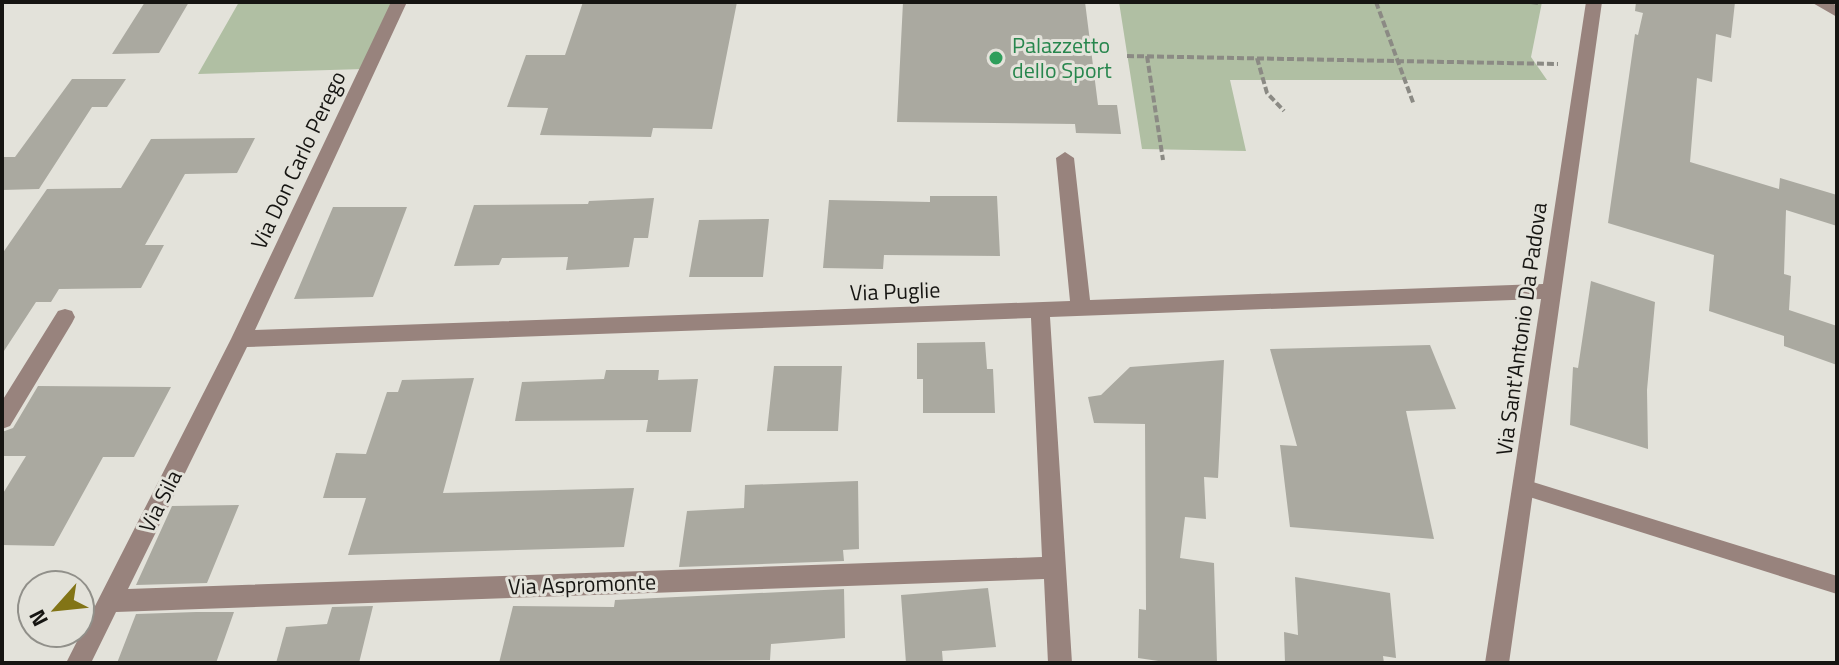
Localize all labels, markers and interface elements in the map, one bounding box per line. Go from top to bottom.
place label: Palazzetto dello Sport [1012,28,1112,87]
marker: Palazzetto dello Sport [987,49,1005,67]
street label: Via Don Carlo Perego [242,65,354,255]
street label: Via Sant'Antonio Da Padova [1486,200,1556,458]
street label: Via Puglie [849,272,941,310]
street label: Via Sila [130,464,190,538]
street label: Via Aspromonte [507,564,657,604]
north arrow [16,569,96,649]
text: N [20,604,57,633]

